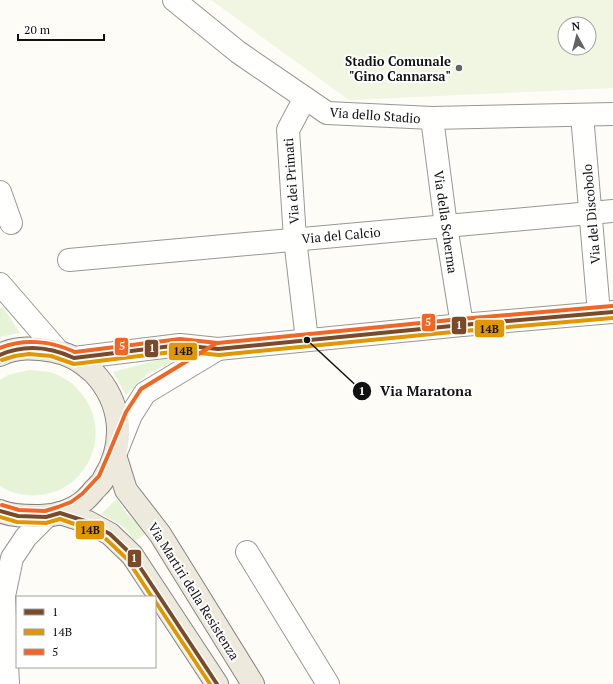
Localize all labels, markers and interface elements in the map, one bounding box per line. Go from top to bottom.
scale bar [18,16,104,42]
north arrow [557,16,597,56]
text: N [571,19,581,34]
text: 20 m [24,22,51,37]
place label: Stadio Comunale "Gino Cannarsa" [345,52,451,85]
marker: Stadio Comunale "Gino Cannarsa" [454,63,464,73]
street label: Via dello Stadio [329,103,421,127]
street label: Via dei Primati [279,137,303,225]
street label: Via del Discobolo [578,163,604,265]
street label: Via della Scherma [430,169,462,275]
street label: Via del Calcio [301,223,381,247]
line badge: 5 [421,313,436,332]
text: 5 [425,315,431,329]
line badge: 1 [451,316,467,335]
text: 1 [456,318,462,332]
line badge: 14B [474,319,505,338]
text: 14B [479,322,499,336]
line badge: 5 [114,337,129,356]
text: 5 [119,339,125,353]
line badge: 1 [144,339,159,358]
text: 1 [149,341,155,355]
line badge: 14B [168,342,198,361]
text: 14B [173,344,193,358]
callout: Via Maratona [352,378,480,404]
text: Via Maratona [380,381,472,400]
text: 1 [359,383,365,398]
street label: Via Martiri della Resistenza [144,519,244,664]
line badge: 14B [75,520,105,540]
text: 14B [80,523,100,537]
line badge: 1 [127,549,142,568]
text: 1 [131,551,137,565]
legend [16,596,156,668]
text: 1 [52,604,58,619]
text: 14B [52,624,72,639]
text: 5 [52,644,58,659]

